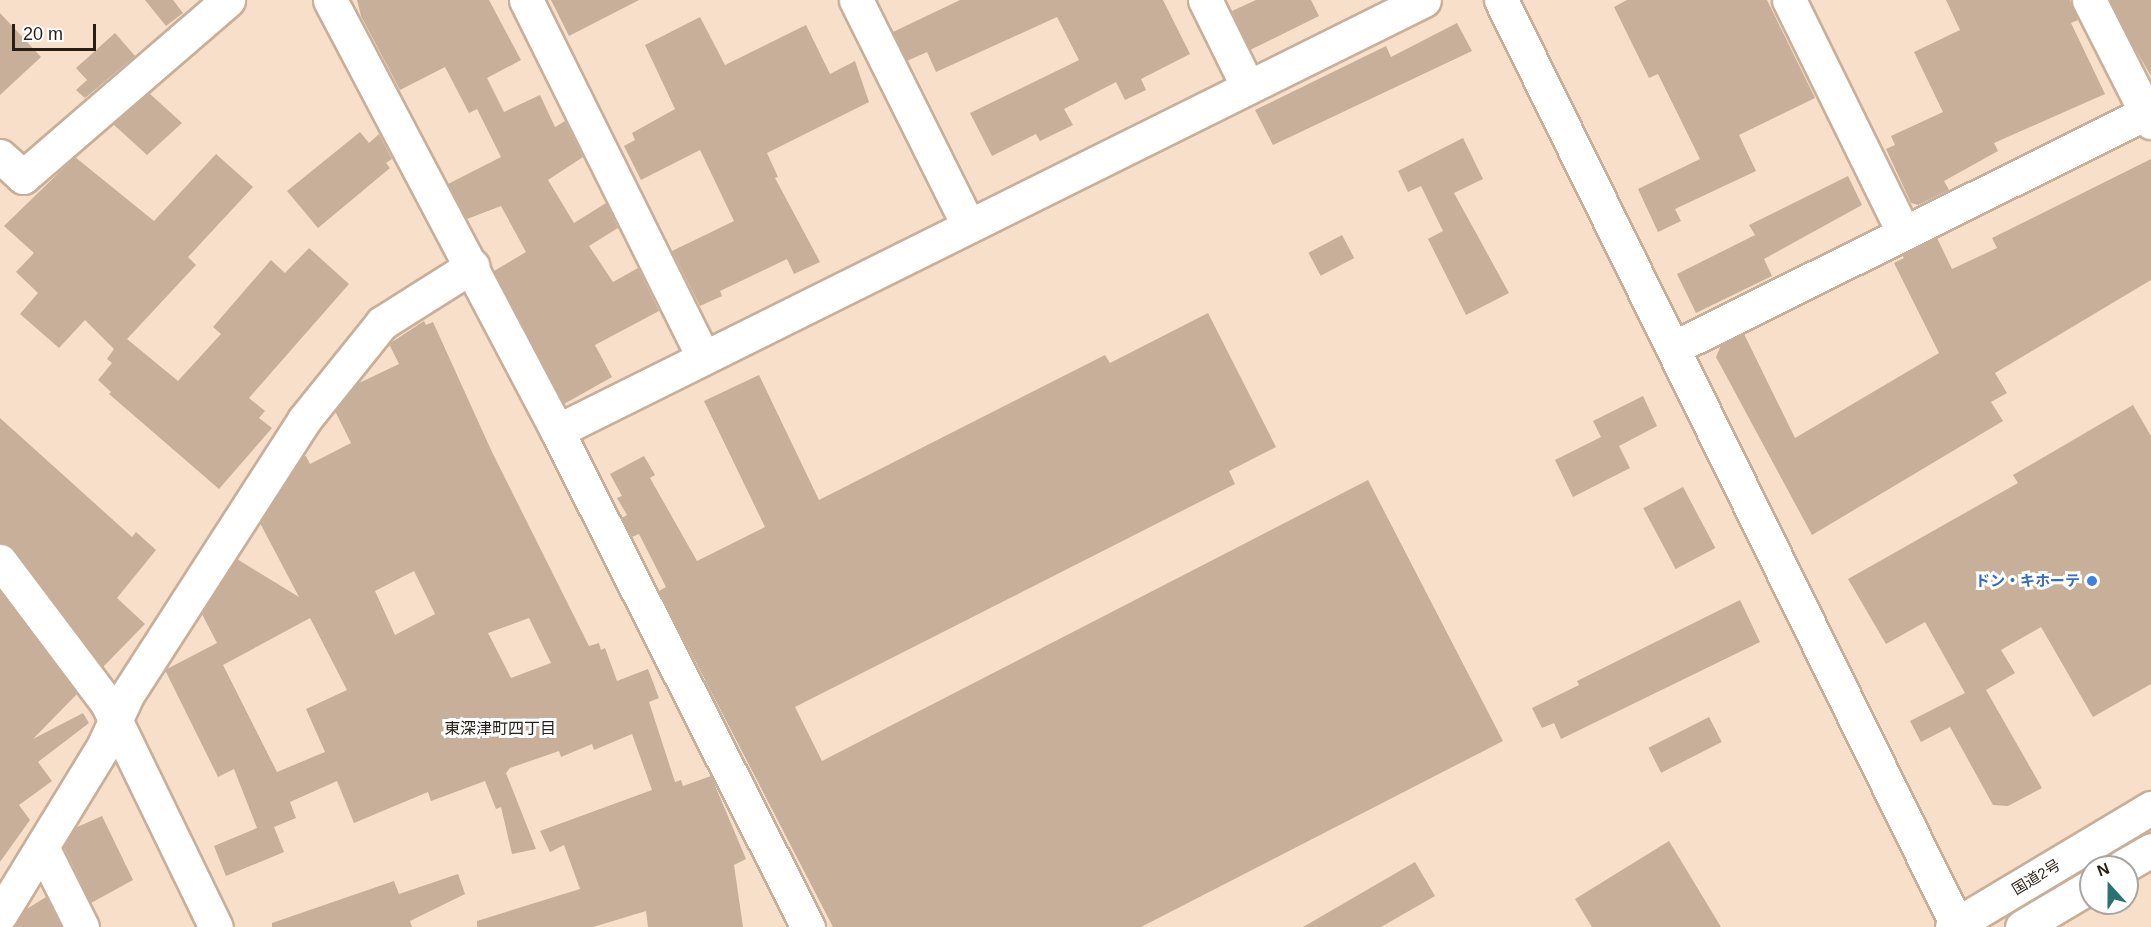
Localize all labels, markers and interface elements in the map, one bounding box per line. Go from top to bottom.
scale bar [15,12,99,50]
text: 20 m [23,24,63,44]
place label: ドン・キホーテ [1975,572,2080,590]
marker: ドン・キホーテ [2085,574,2099,588]
district label: 東深津町四丁目 [444,719,556,739]
north arrow [2079,855,2139,915]
street label: 国道2号 [2009,856,2063,898]
text: N [2095,860,2112,880]

